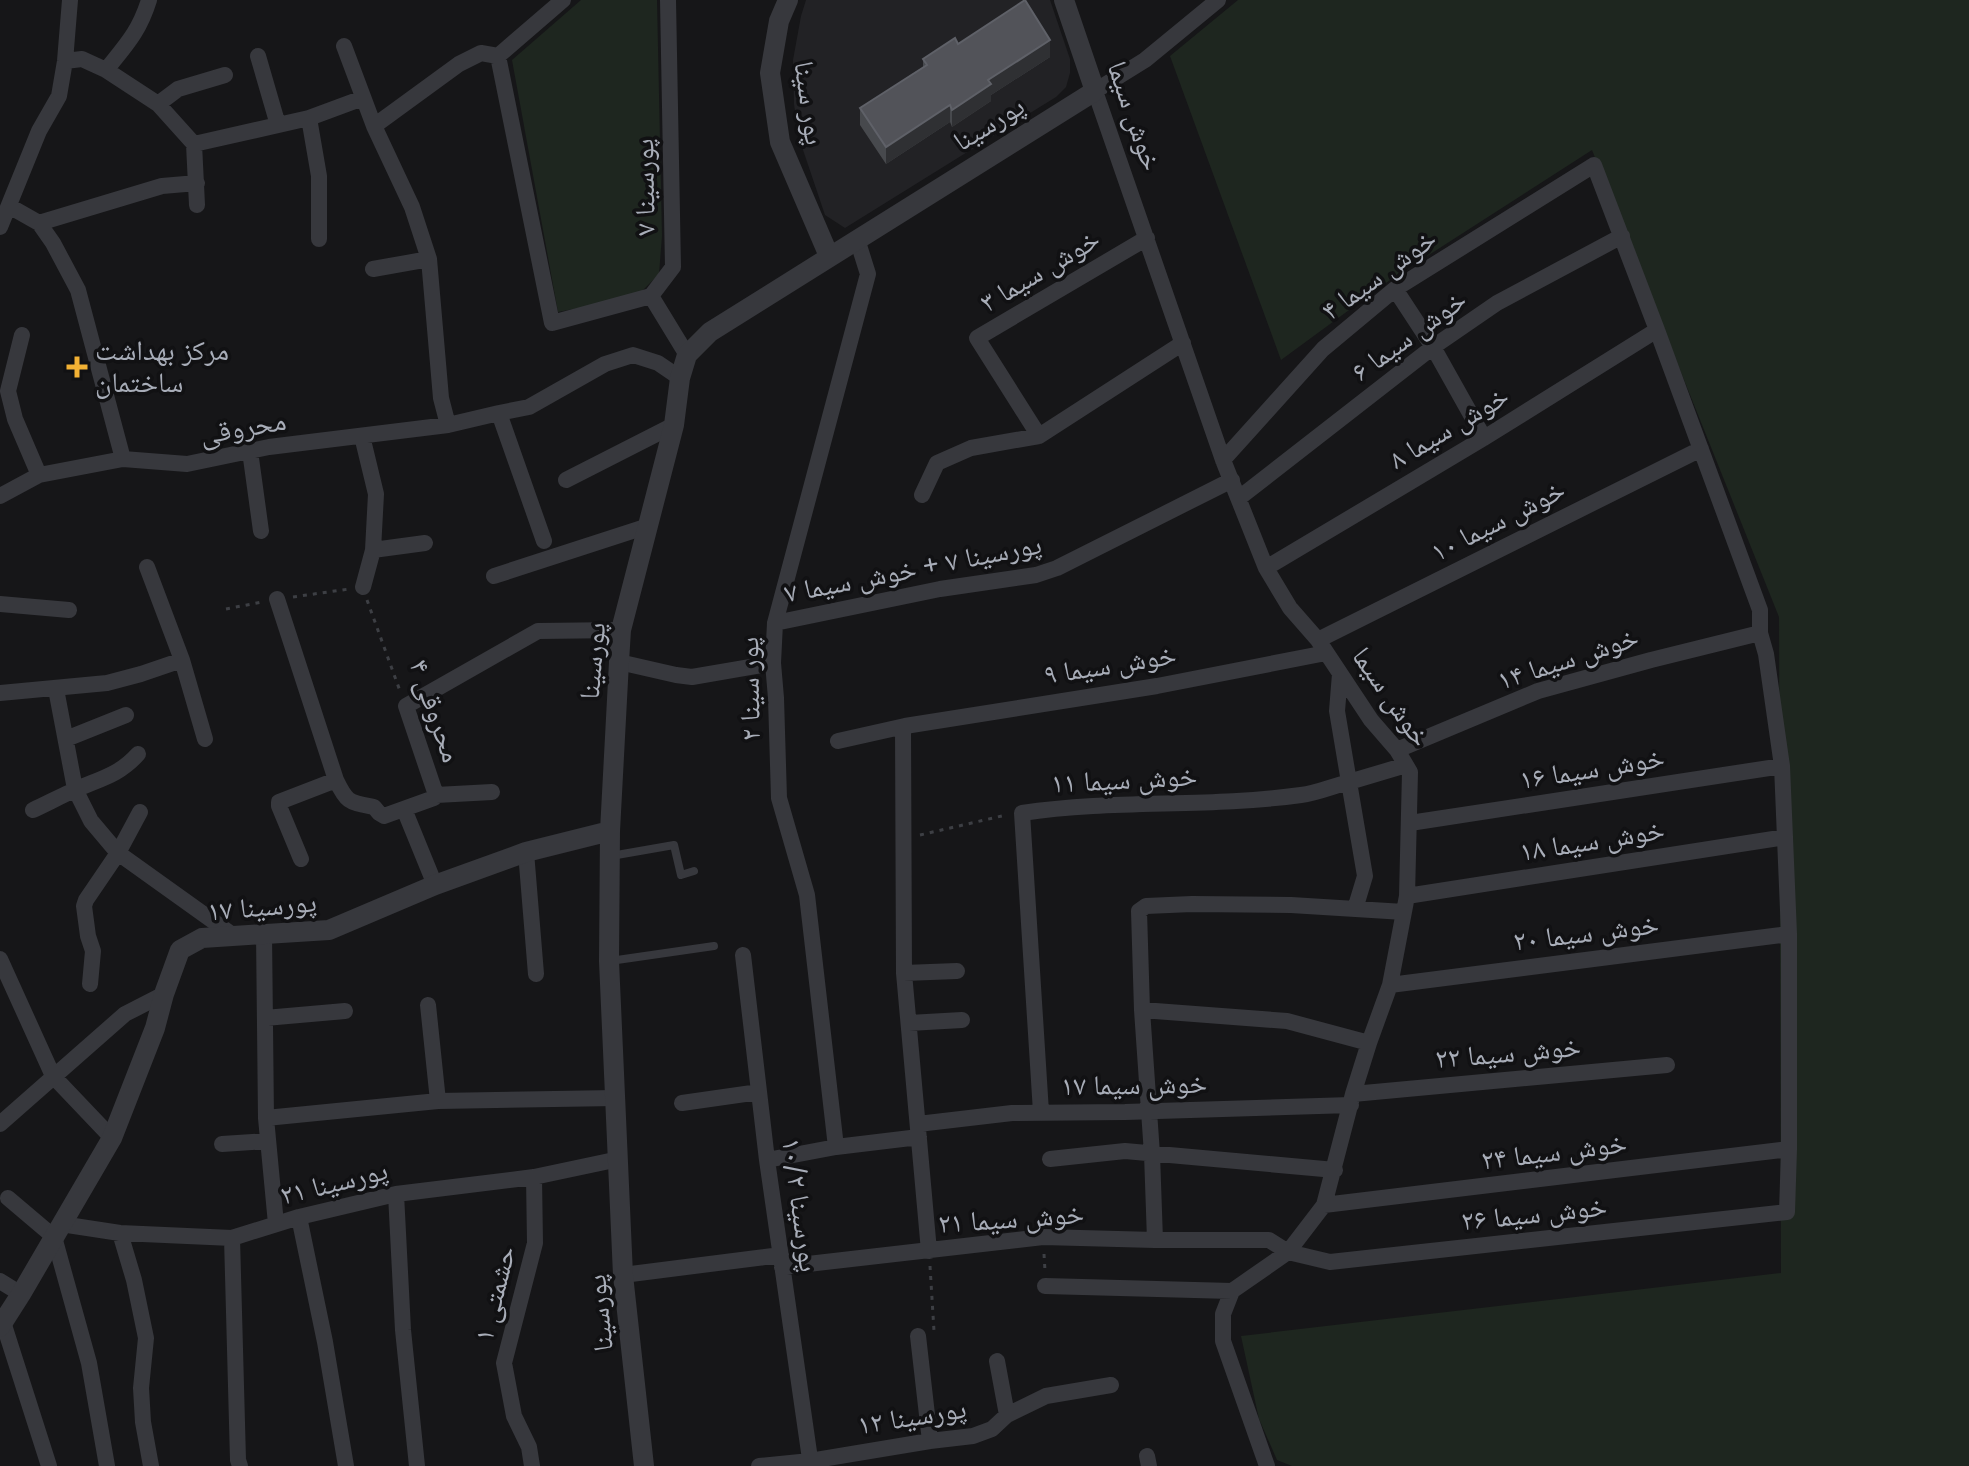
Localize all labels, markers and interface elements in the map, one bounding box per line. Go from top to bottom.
street label: خوش سیما [1099,57,1169,175]
street label: پور سینا [786,59,832,147]
street label: پورسینا [947,89,1031,159]
street label: پورسینا ۷ [627,138,663,236]
street label: خوش سیما ۳ [974,222,1106,320]
street label: خوش سیما ۴ [1315,222,1443,328]
street label: خوش سیما ۶ [1345,283,1473,389]
place label: مرکز بهداشت ساختمان [95,334,229,400]
marker: مرکز بهداشت ساختمان [66,356,88,378]
street label: خوش سیما ۸ [1383,379,1515,477]
street label: محروقی [197,404,289,452]
street label: خوش سیما ۱۰ [1425,473,1571,569]
street label: پورسینا ۷ + خوش سیما ۷ [782,527,1044,611]
street label: خوش سیما ۱۴ [1493,620,1643,698]
street label: پورسینا [573,621,613,701]
street label: پور سینا ۲ [732,637,768,741]
street label: خوش سیما ۹ [1041,638,1179,692]
street label: خوش سیما [1344,641,1438,753]
street label: محروقی ۴ [402,655,468,767]
street label: خوش سیما ۱۶ [1517,741,1667,797]
street label: خوش سیما ۱۱ [1050,759,1198,801]
street label: خوش سیما ۱۸ [1517,813,1667,869]
street label: پورسینا ۱۷ [206,885,318,929]
street label: خوش سیما ۲۰ [1511,907,1661,959]
street label: خوش سیما ۲۲ [1434,1030,1582,1076]
street label: خوش سیما ۱۷ [1061,1067,1207,1103]
street label: خوش سیما ۲۴ [1479,1126,1629,1178]
street label: پورسینا ۱۰/۲ [774,1136,826,1274]
street label: پورسینا ۲۱ [277,1153,391,1213]
street label: خوش سیما ۲۶ [1460,1189,1608,1239]
street label: خوش سیما ۲۱ [937,1197,1085,1241]
street label: حشمتی ۱ [467,1243,523,1345]
street label: پورسینا [579,1273,621,1353]
street label: پورسینا ۱۲ [855,1392,969,1442]

